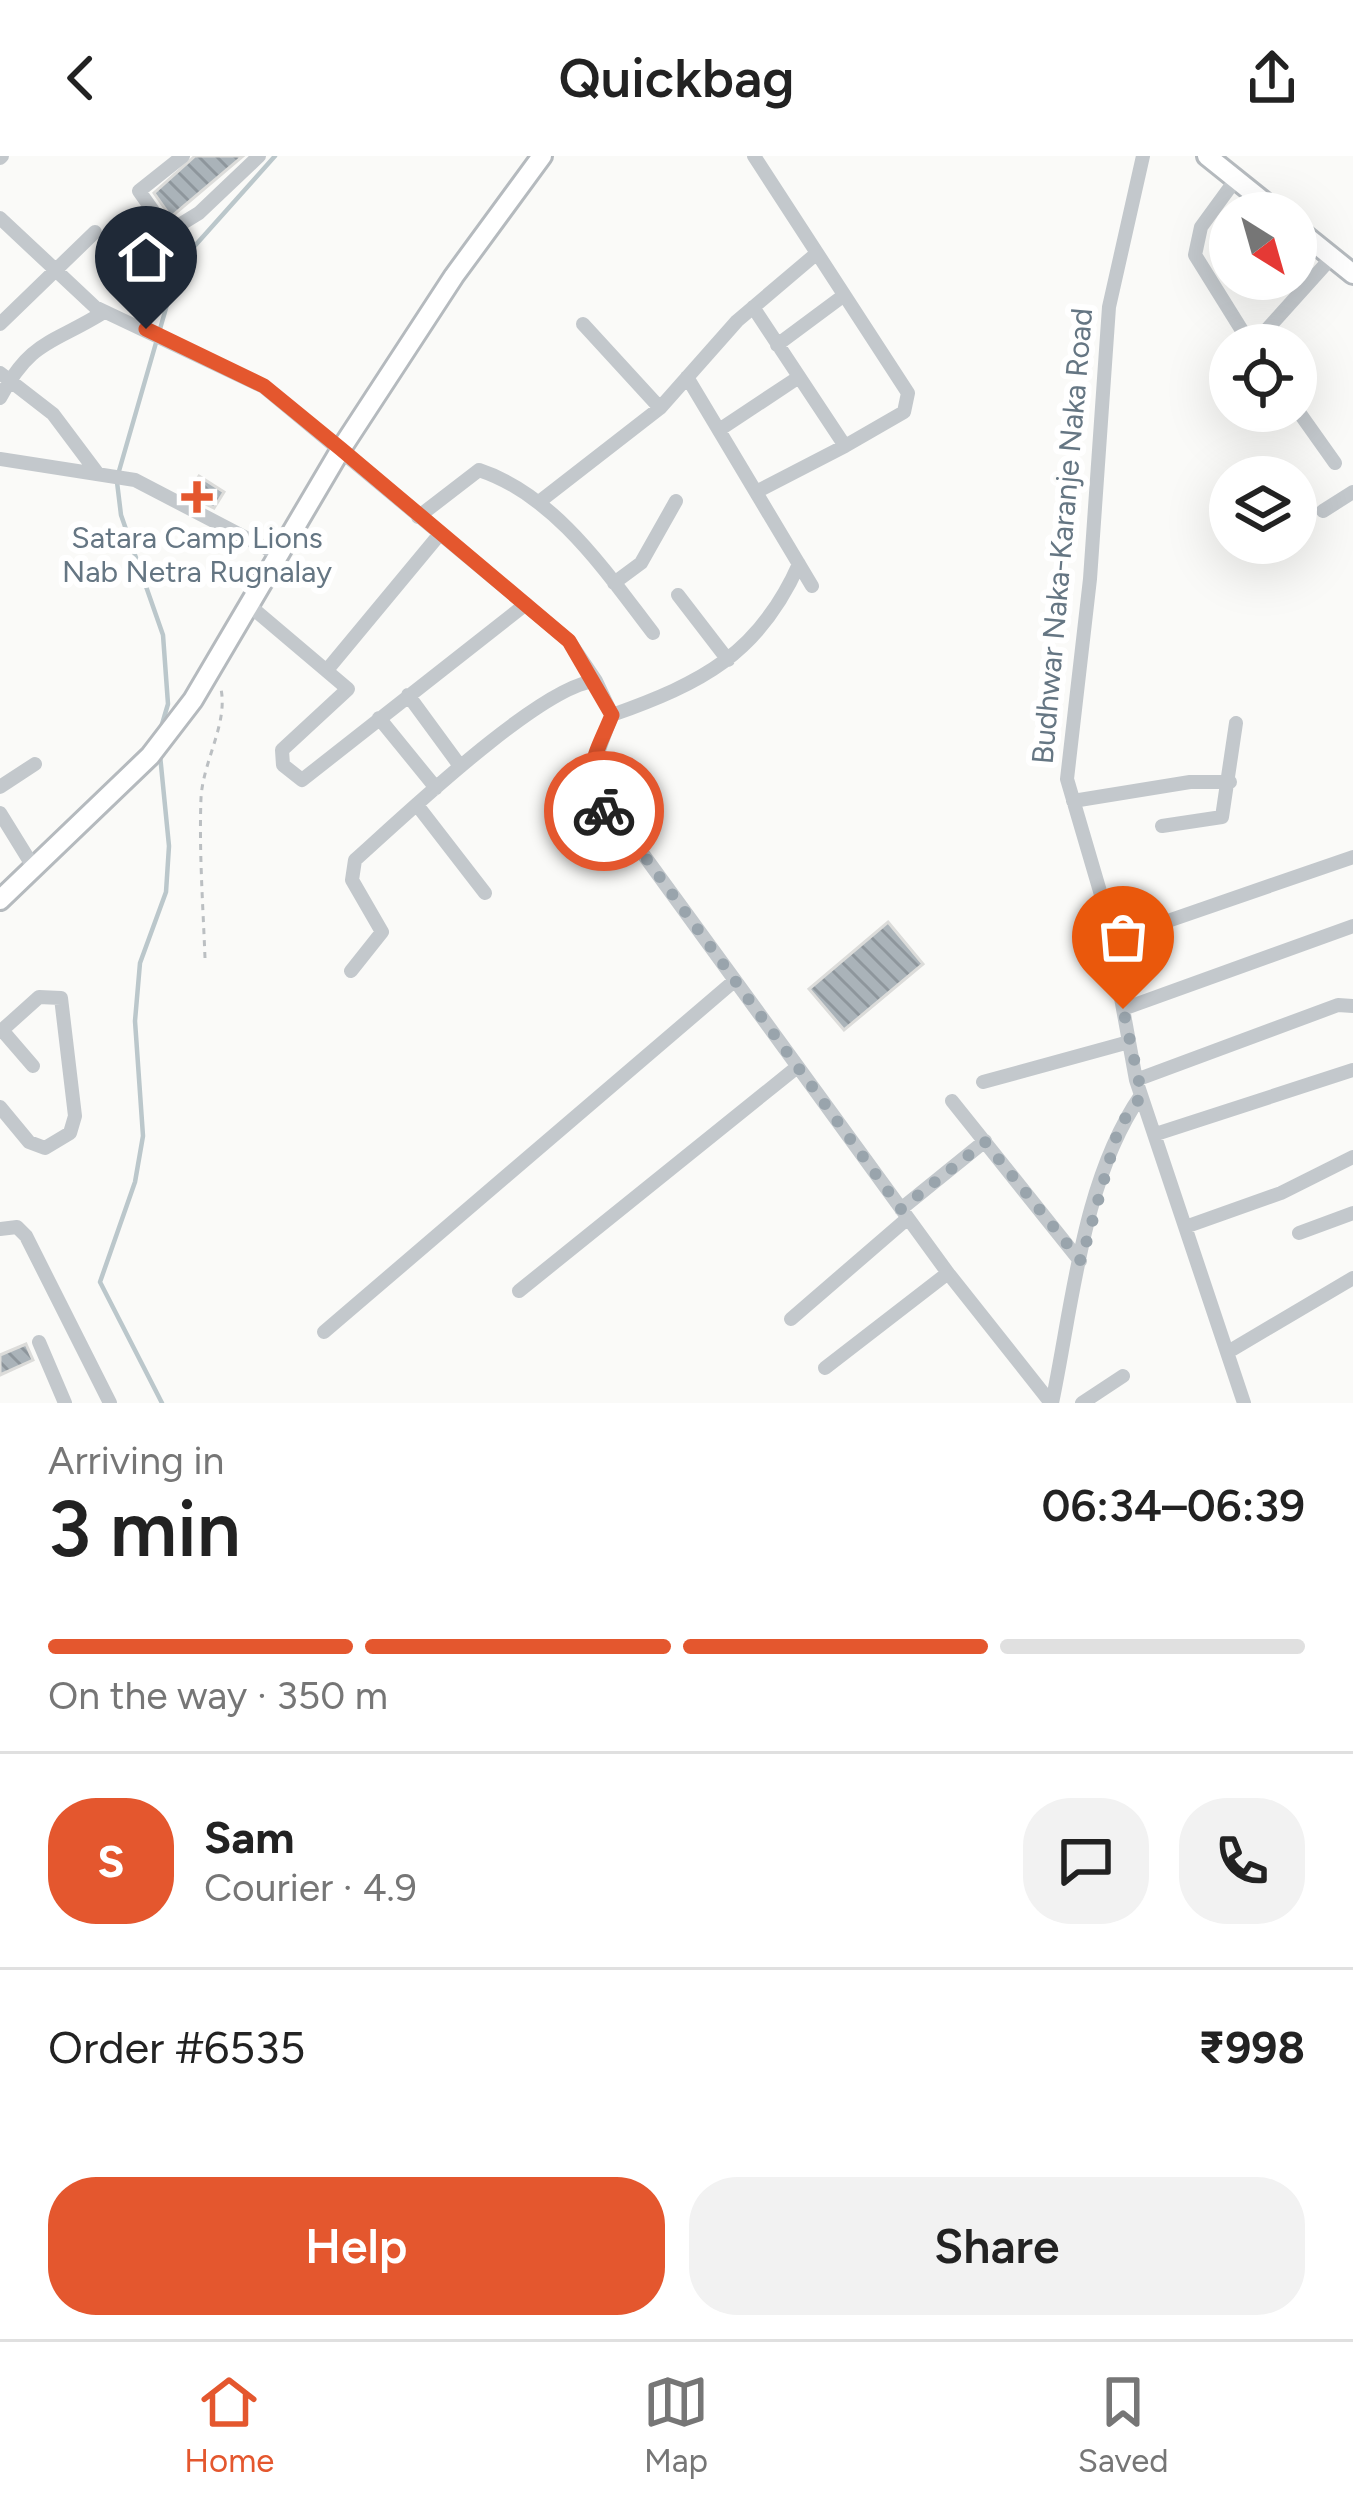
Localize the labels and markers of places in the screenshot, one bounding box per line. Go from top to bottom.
pin [95,206,197,329]
marker: Satara Camp Lions Nab Netra Rugnalay [181,481,213,513]
place label: Satara Camp Lions Nab Netra Rugnalay [62,519,332,590]
pin [1072,886,1174,1009]

